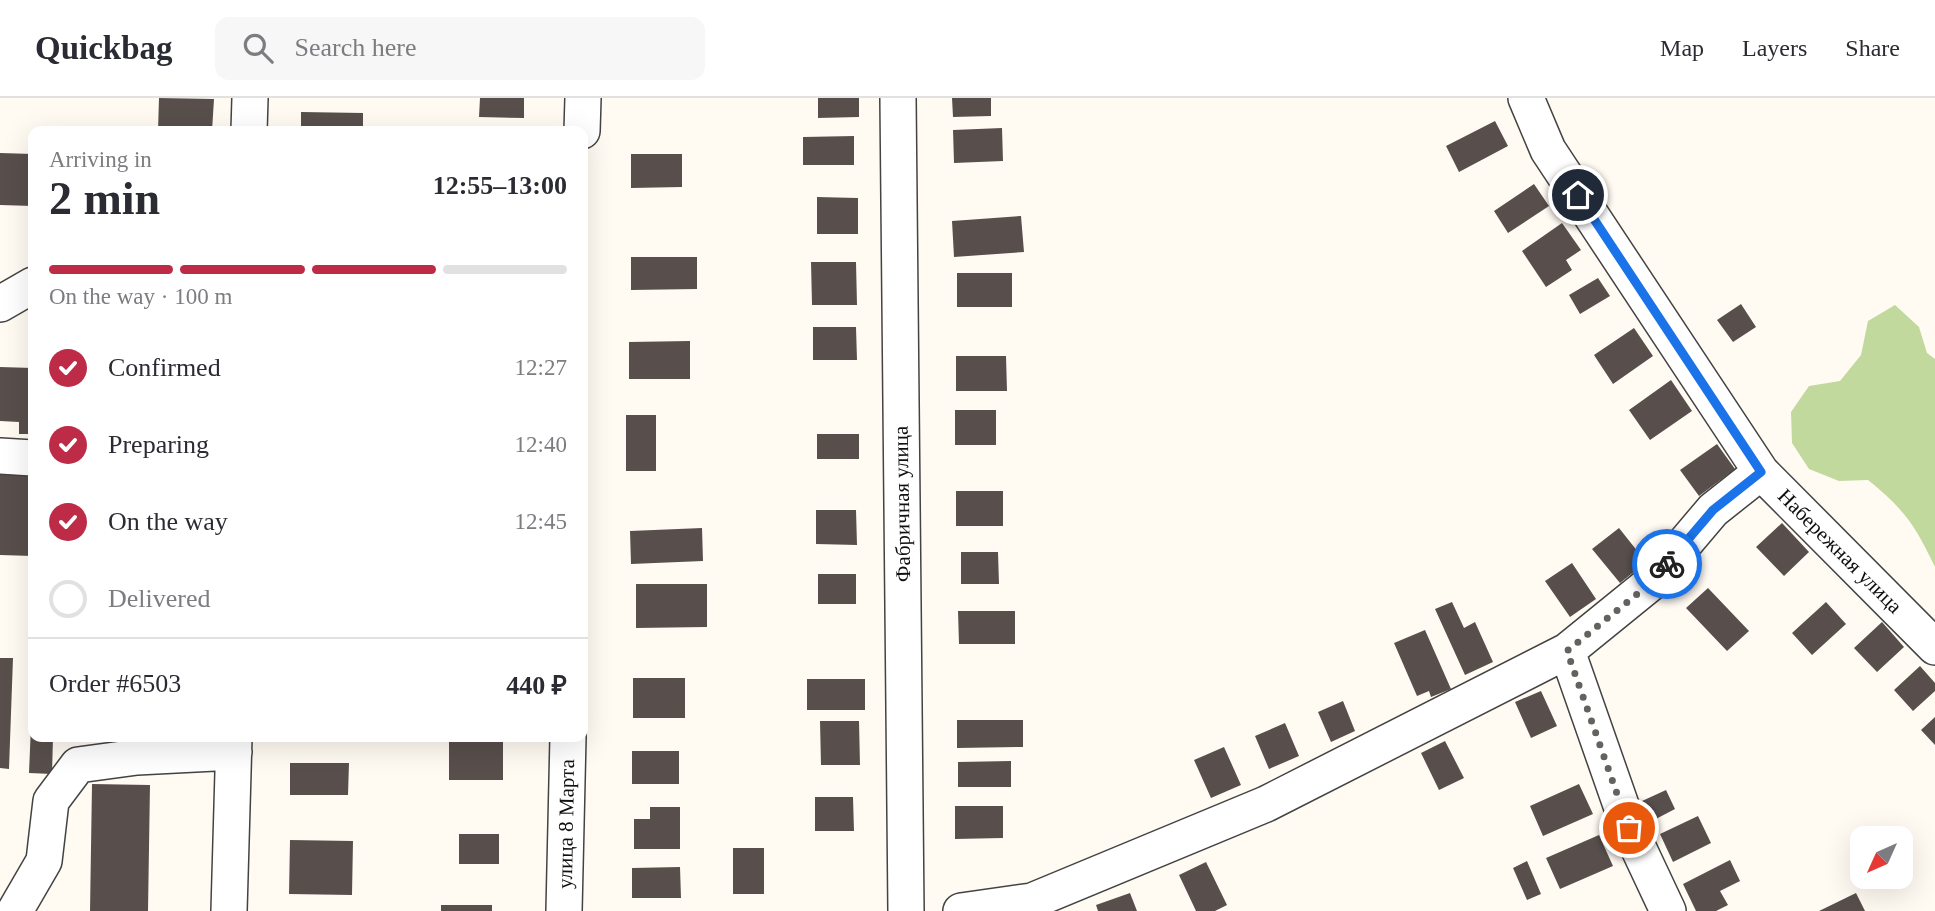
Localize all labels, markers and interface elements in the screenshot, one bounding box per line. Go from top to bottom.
search box [215,17,705,80]
icon: search [239,29,277,67]
text: Quickbag [35,30,173,66]
text: Search here [295,33,417,62]
text: Map [1660,35,1704,61]
text: Layers [1742,35,1807,61]
text: Share [1845,35,1900,61]
text: Arriving in [49,147,152,172]
pin [1548,165,1608,225]
text: 12:55–13:00 [433,171,567,200]
text: 2 min [49,173,160,224]
icon: home [1559,176,1597,214]
text: On the way · 100 m [49,284,232,309]
icon: check [49,349,87,387]
text: Confirmed [108,353,221,382]
text: 12:27 [515,355,567,380]
street label: Фабричная улица [889,425,915,582]
icon: check [49,426,87,464]
text: Preparing [108,430,209,459]
text: 12:40 [515,432,567,457]
street label: Набережная улица [1773,484,1908,619]
icon: check [49,503,87,541]
text: On the way [108,507,228,536]
text: 12:45 [515,509,567,534]
courier [1632,529,1702,599]
icon: bike [1648,545,1686,583]
text: Delivered [108,584,211,613]
text: Order #6503 [49,669,181,698]
text: 440 ₽ [506,671,567,700]
street label: улица 8 Марта [553,758,579,889]
pin [1599,798,1659,858]
icon: bag [1610,809,1648,847]
north arrow [1850,826,1913,889]
map controls [1850,826,1913,889]

